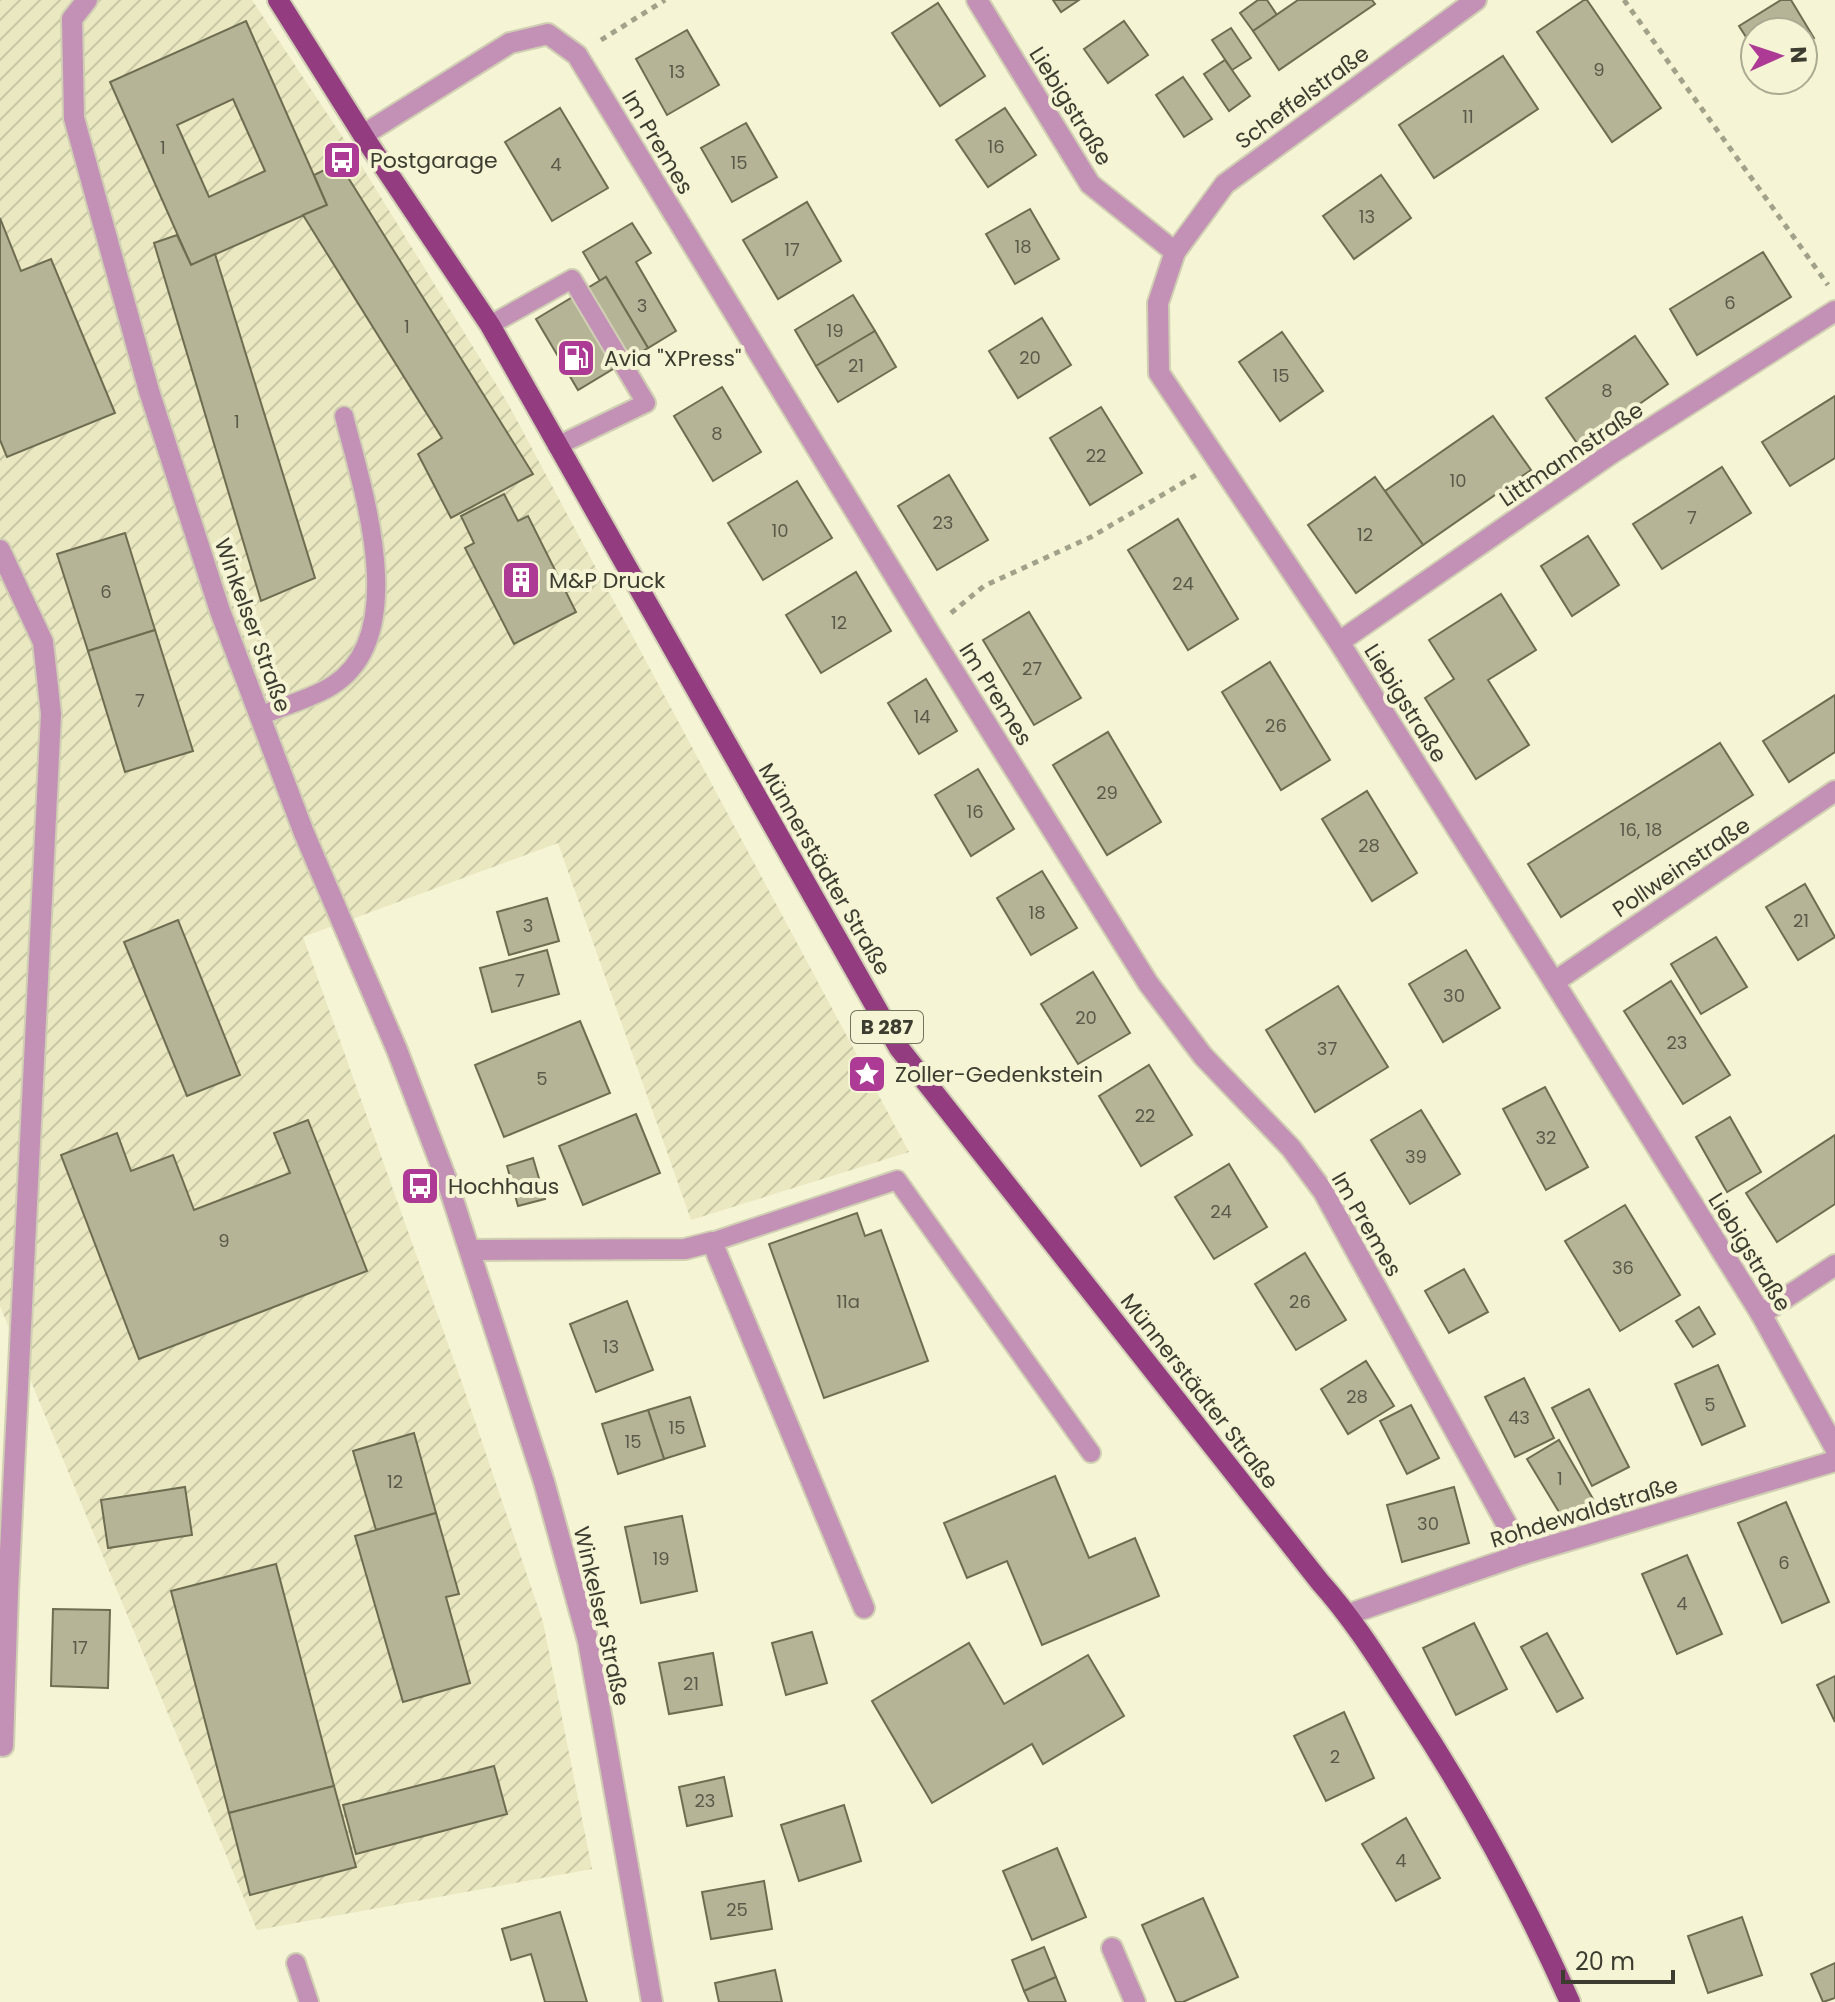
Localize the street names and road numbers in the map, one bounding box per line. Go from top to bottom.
street label: Scheffelstraße [1229,38,1376,157]
street label: Liebigstraße [1022,41,1119,172]
street label: Im Premes [614,84,701,200]
street label: Littmannstraße [1493,395,1650,514]
street label: Winkelser Straße [207,534,298,717]
street label: Im Premes [952,637,1040,752]
street label: Liebigstraße [1357,638,1454,769]
street label: Münnerstädter Straße [751,757,898,981]
street label: Pollweinstraße [1606,810,1756,925]
road number: B 287 [851,1011,923,1043]
street label: Im Premes [1324,1166,1409,1282]
street label: Liebigstraße [1701,1187,1798,1318]
street label: Münnerstädter Straße [1113,1287,1286,1496]
street label: Rohdewaldstraße [1487,1469,1682,1556]
street label: Winkelser Straße [566,1523,637,1709]

